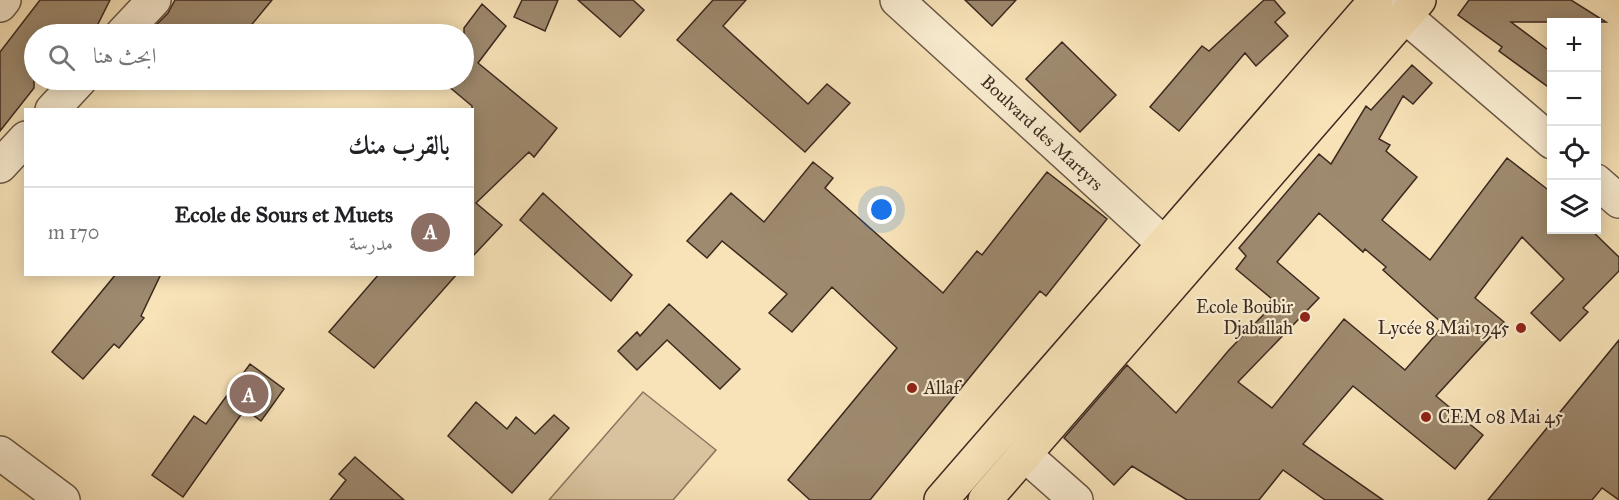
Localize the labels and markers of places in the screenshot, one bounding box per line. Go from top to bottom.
place label: Ecole Boubir Djaballah [1196,296,1293,339]
marker: Ecole Boubir Djaballah [1298,310,1312,324]
place label: Lycée 8 Mai 1945 [1378,317,1510,339]
marker: Lycée 8 Mai 1945 [1514,321,1528,335]
pin: A [230,372,268,416]
place label: Allaf [923,377,962,399]
marker: Allaf [905,381,919,395]
place label: CEM 08 Mai 45 [1438,406,1564,428]
marker: CEM 08 Mai 45 [1419,410,1433,424]

